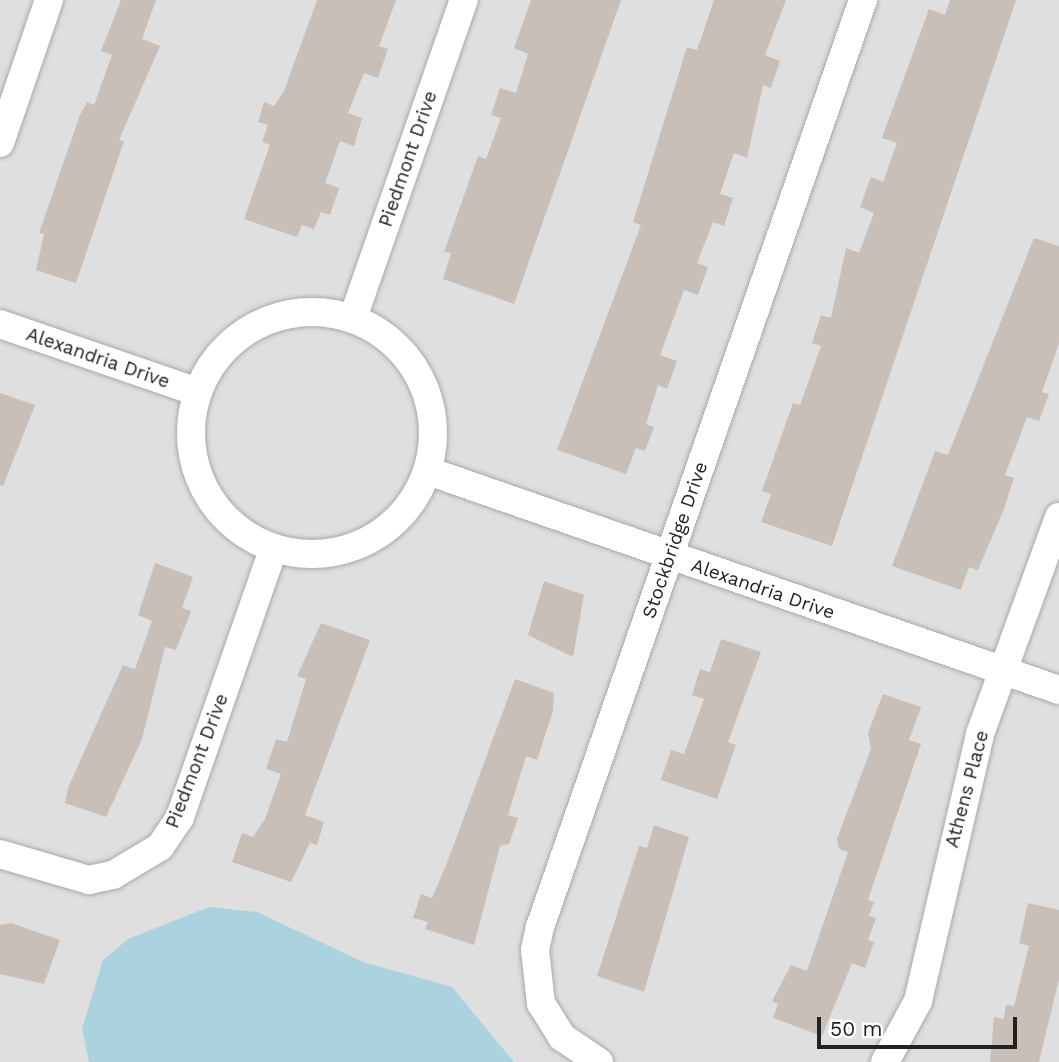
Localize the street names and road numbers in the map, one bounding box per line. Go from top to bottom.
street label: Piedmont Drive [374,88,442,230]
street label: Alexandria Drive [23,323,173,393]
street label: Stockbridge Drive [637,459,713,621]
street label: Alexandria Drive [688,554,838,624]
street label: Piedmont Drive [161,690,233,832]
street label: Athens Place [940,728,994,850]

